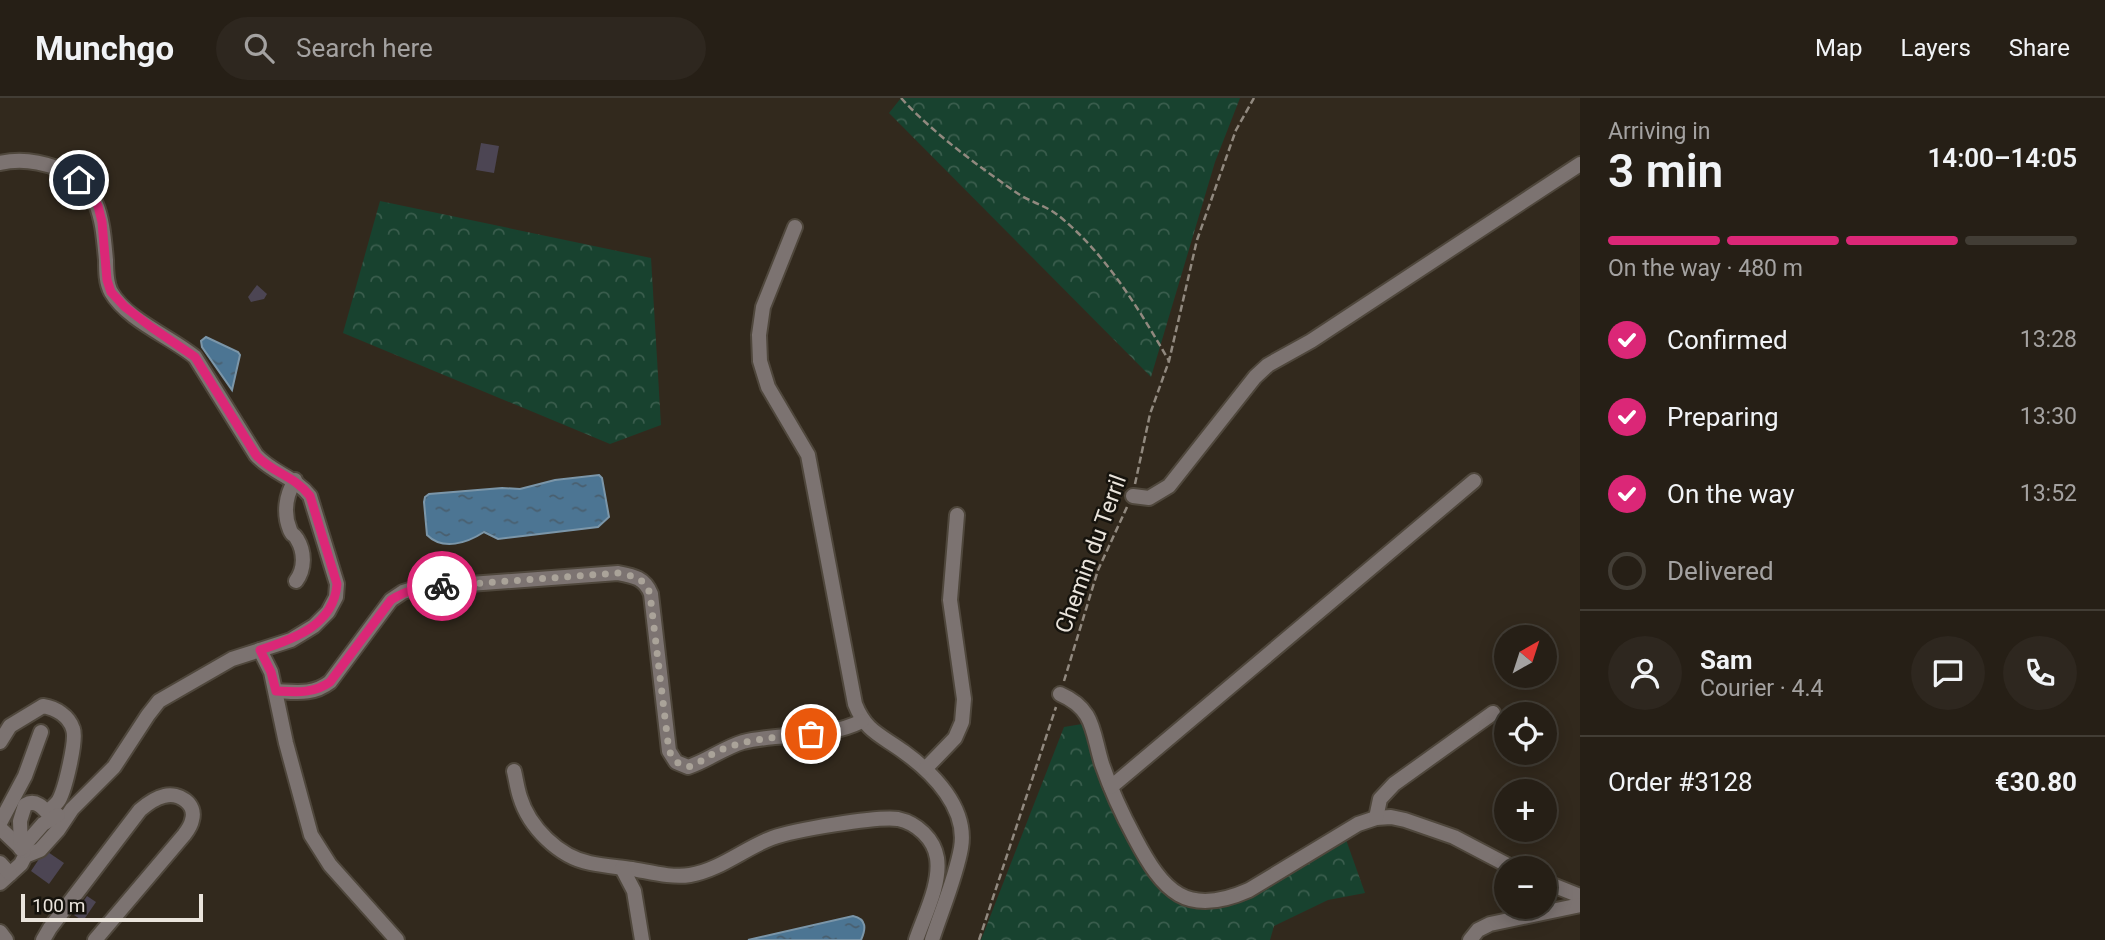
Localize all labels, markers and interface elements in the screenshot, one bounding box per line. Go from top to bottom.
search box [216,17,706,80]
text: Munchgo [35,29,174,68]
icon: search [240,29,278,67]
text: Search here [296,33,433,63]
text: Map [1815,34,1863,62]
text: Layers [1901,34,1971,62]
text: Share [2009,34,2070,62]
text: Arriving in [1608,118,1711,145]
text: 14:00–14:05 [1927,143,2077,173]
text: 3 min [1608,144,1723,198]
pin [49,150,109,210]
icon: home [60,161,98,199]
text: On the way · 480 m [1608,255,1803,282]
icon: check [1608,321,1646,359]
text: Confirmed [1667,325,1788,355]
text: 13:28 [2020,326,2077,353]
icon: check [1608,398,1646,436]
text: Preparing [1667,402,1779,432]
text: 13:30 [2020,403,2077,430]
street label: Chemin du Terril [1050,471,1132,637]
icon: check [1608,475,1646,513]
text: On the way [1667,479,1795,509]
text: 13:52 [2020,480,2077,507]
courier [407,551,477,621]
text: Delivered [1667,556,1774,586]
icon: bike [423,567,461,605]
north arrow [1494,625,1558,688]
map controls [1494,625,1557,919]
button: person [1608,636,1682,710]
button: chat [1911,636,1985,710]
button: phone [2003,636,2077,710]
text: Sam [1700,645,1752,675]
text: Courier · 4.4 [1700,675,1823,702]
button: locate [1494,702,1557,765]
pin [781,704,841,764]
icon: bag [792,715,830,753]
text: Order #3128 [1608,767,1753,797]
text: €30.80 [1995,767,2077,797]
button: + [1494,779,1557,842]
button: − [1494,856,1557,919]
scale bar [21,891,203,923]
text: 100 m [32,894,85,917]

